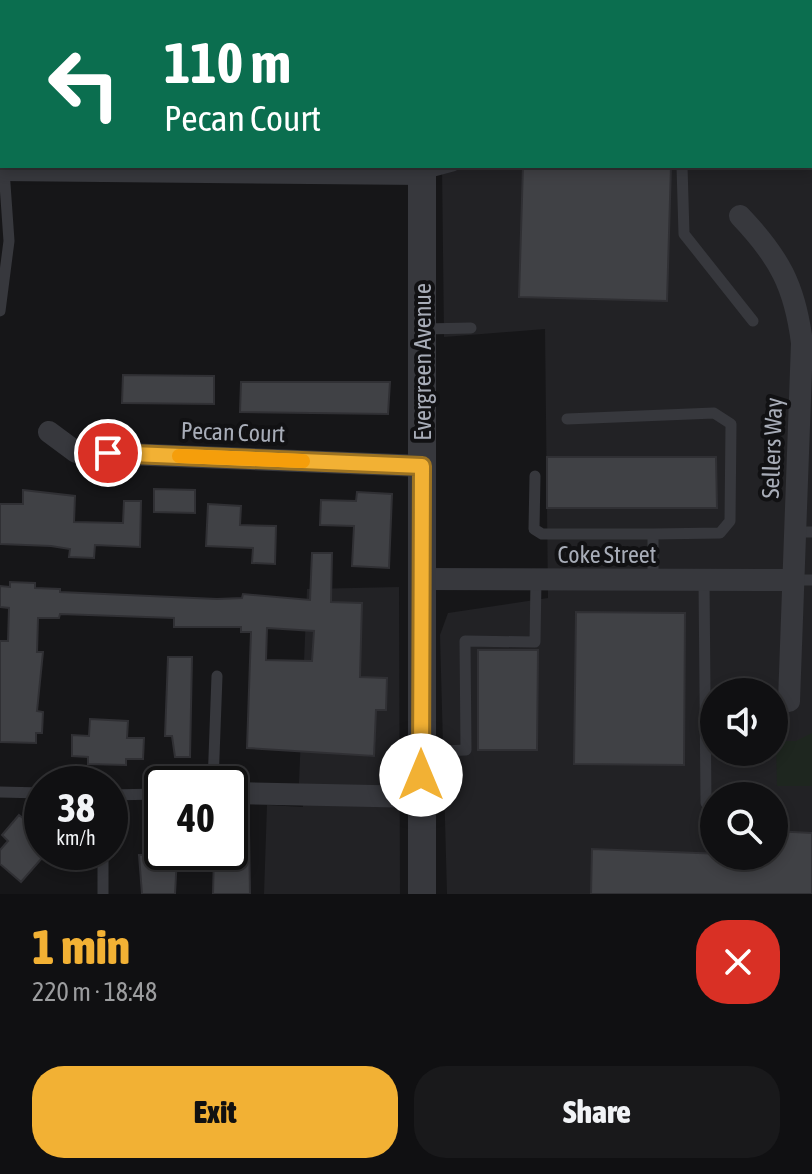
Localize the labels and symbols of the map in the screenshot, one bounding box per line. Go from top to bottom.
street label: Evergreen Avenue [409,283,436,441]
street label: Sellers Way [757,397,787,499]
street label: Pecan Court [180,417,286,447]
pin [74,419,142,487]
street label: Coke Street [558,541,657,568]
position arrow [379,733,463,817]
speed limit sign: 40 [144,766,248,870]

